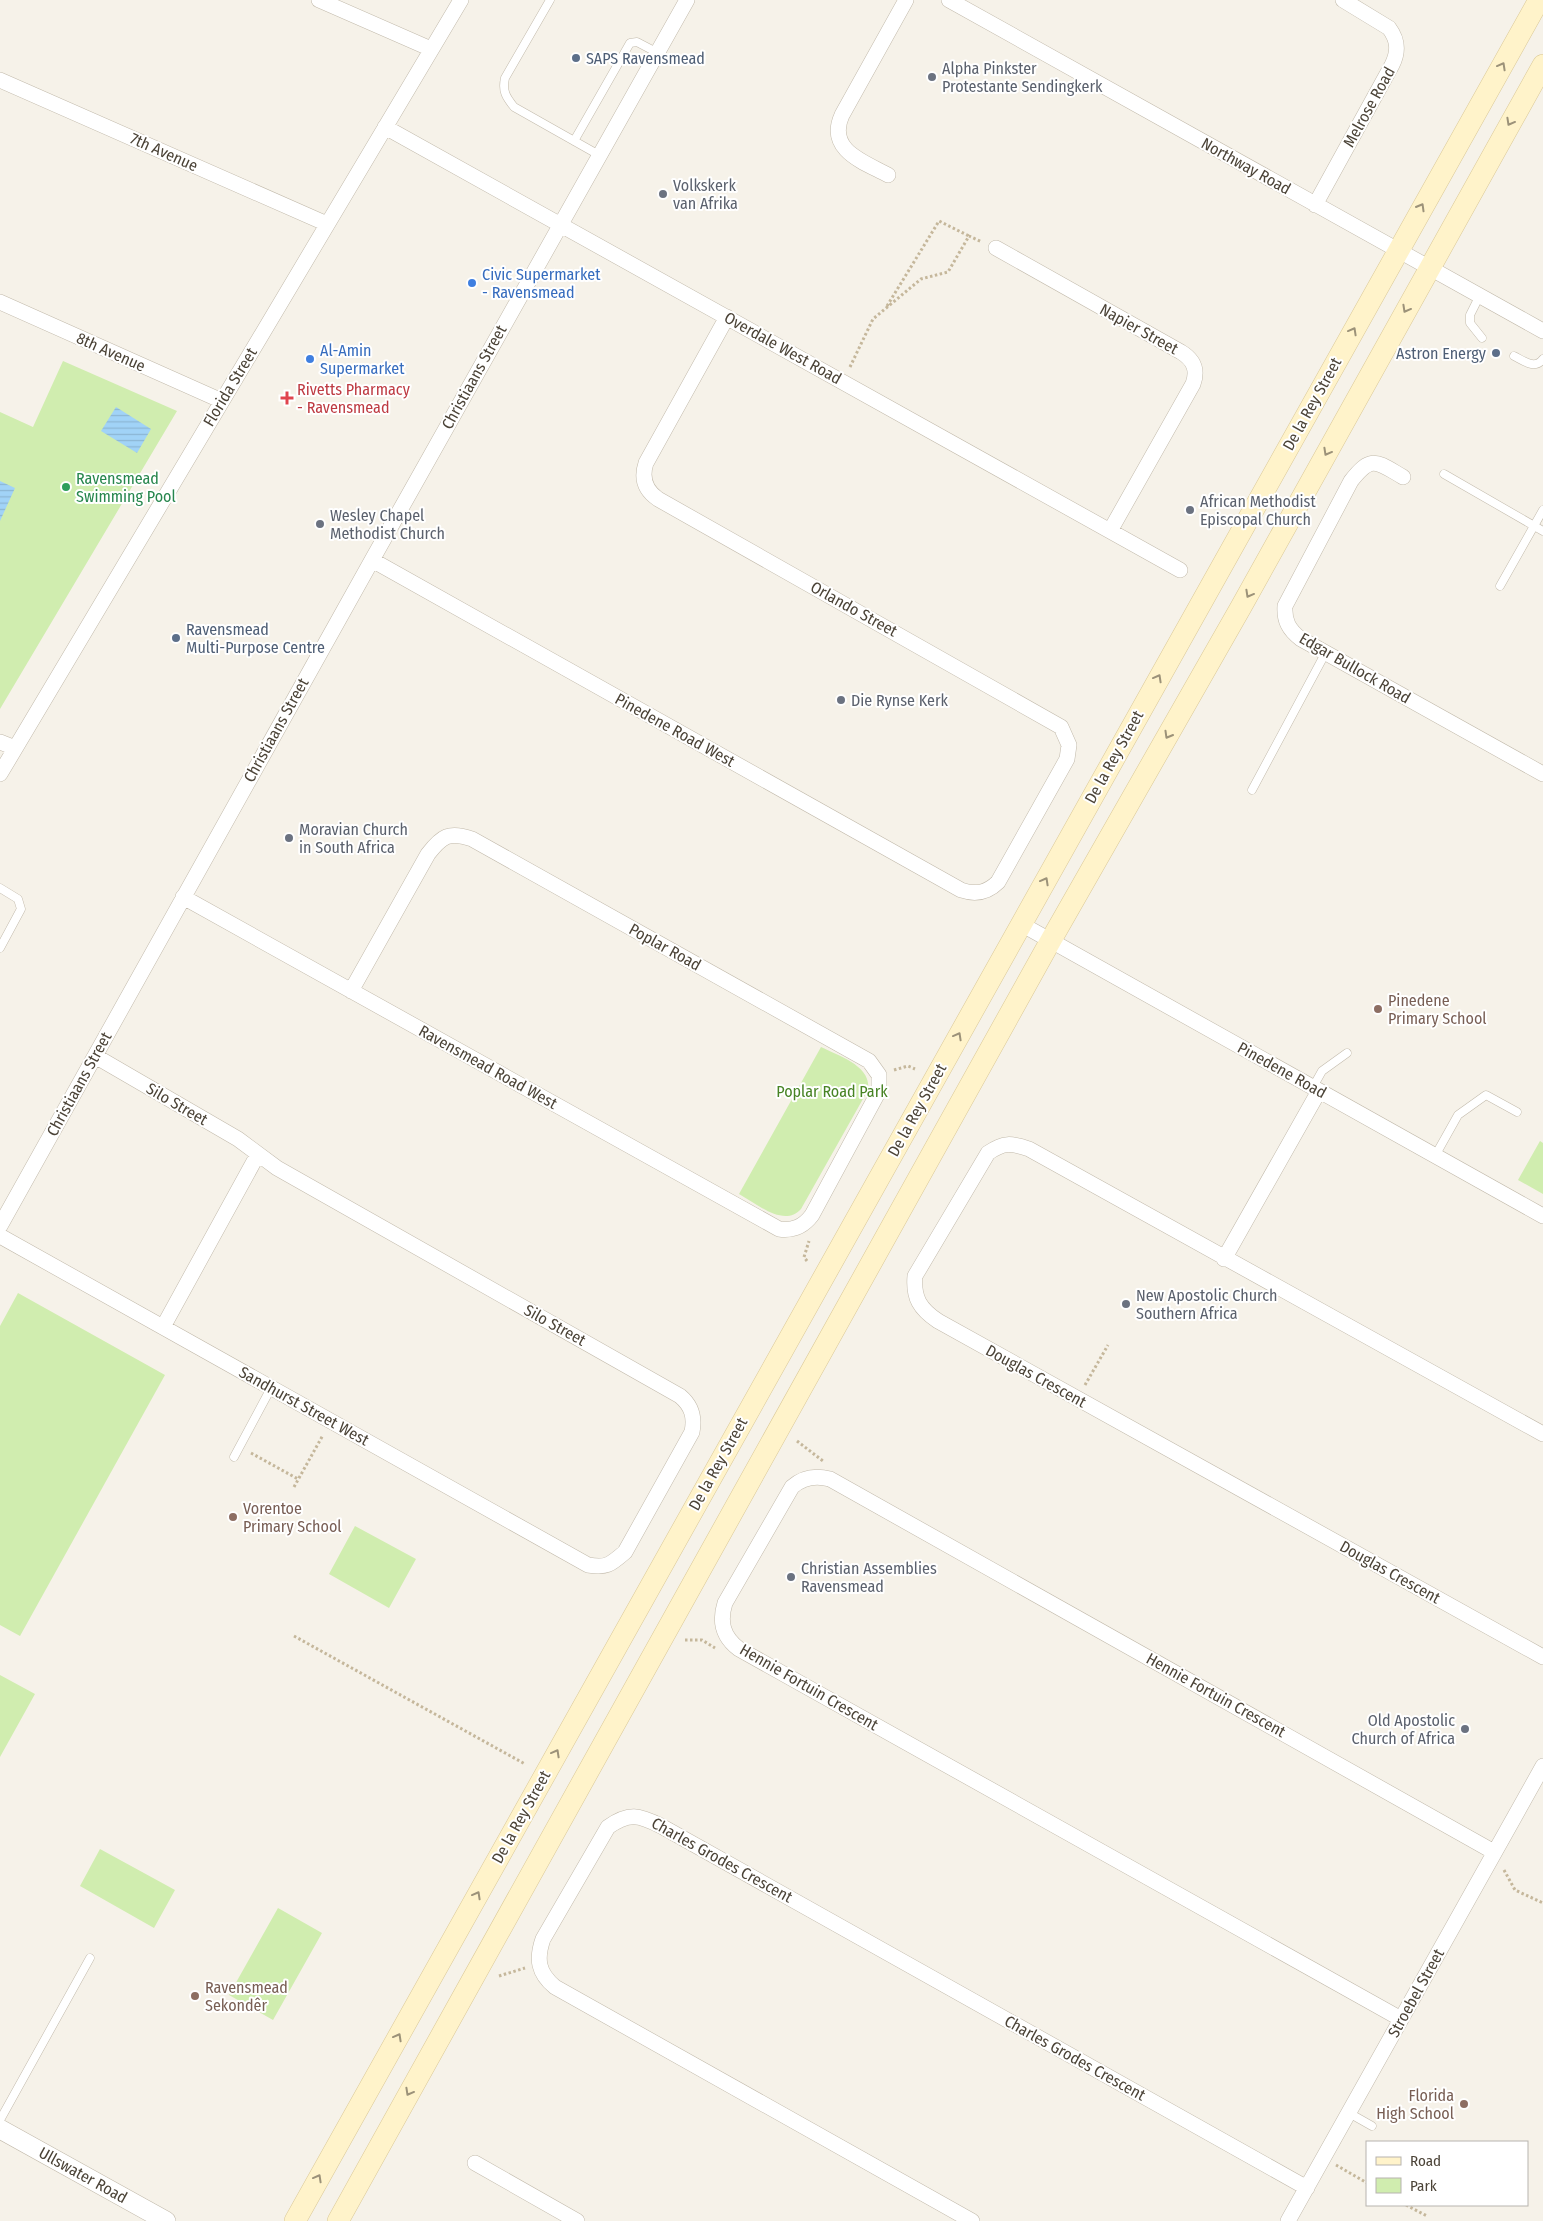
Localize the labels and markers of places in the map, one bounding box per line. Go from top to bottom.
place label: SAPS Ravensmead [586,49,705,68]
marker: SAPS Ravensmead [570,52,582,64]
place label: Alpha Pinkster Protestante Sendingkerk [942,59,1103,96]
marker: Alpha Pinkster Protestante Sendingkerk [926,71,938,83]
place label: Volkskerk van Afrika [673,176,738,213]
marker: Volkskerk van Afrika [657,188,669,200]
place label: Civic Supermarket - Ravensmead [482,265,601,302]
marker: Civic Supermarket - Ravensmead [466,277,478,289]
place label: Al-Amin Supermarket [320,341,405,378]
place label: Astron Energy [1396,344,1487,363]
marker: Astron Energy [1490,347,1502,359]
marker: Al-Amin Supermarket [304,353,316,365]
place label: Rivetts Pharmacy - Ravensmead [297,380,411,417]
marker: Rivetts Pharmacy - Ravensmead [281,392,293,404]
place label: Ravensmead Swimming Pool [76,469,176,506]
marker: Ravensmead Swimming Pool [60,481,72,493]
place label: African Methodist Episcopal Church [1200,492,1316,529]
marker: African Methodist Episcopal Church [1184,504,1196,516]
place label: Wesley Chapel Methodist Church [330,506,445,543]
marker: Wesley Chapel Methodist Church [314,518,326,530]
place label: Ravensmead Multi-Purpose Centre [186,620,325,657]
marker: Ravensmead Multi-Purpose Centre [170,632,182,644]
place label: Die Rynse Kerk [851,691,949,710]
marker: Die Rynse Kerk [835,694,847,706]
place label: Moravian Church in South Africa [299,820,408,857]
marker: Moravian Church in South Africa [283,832,295,844]
place label: Pinedene Primary School [1388,991,1487,1028]
marker: Pinedene Primary School [1372,1003,1384,1015]
place label: New Apostolic Church Southern Africa [1136,1286,1278,1323]
marker: New Apostolic Church Southern Africa [1120,1298,1132,1310]
place label: Vorentoe Primary School [243,1499,342,1536]
marker: Vorentoe Primary School [227,1511,239,1523]
place label: Christian Assemblies Ravensmead [801,1559,937,1596]
marker: Christian Assemblies Ravensmead [785,1571,797,1583]
place label: Old Apostolic Church of Africa [1352,1711,1455,1748]
marker: Old Apostolic Church of Africa [1459,1723,1471,1735]
place label: Ravensmead Sekondêr [205,1978,288,2015]
marker: Ravensmead Sekondêr [189,1990,201,2002]
place label: Florida High School [1376,2086,1454,2123]
marker: Florida High School [1458,2098,1470,2110]

